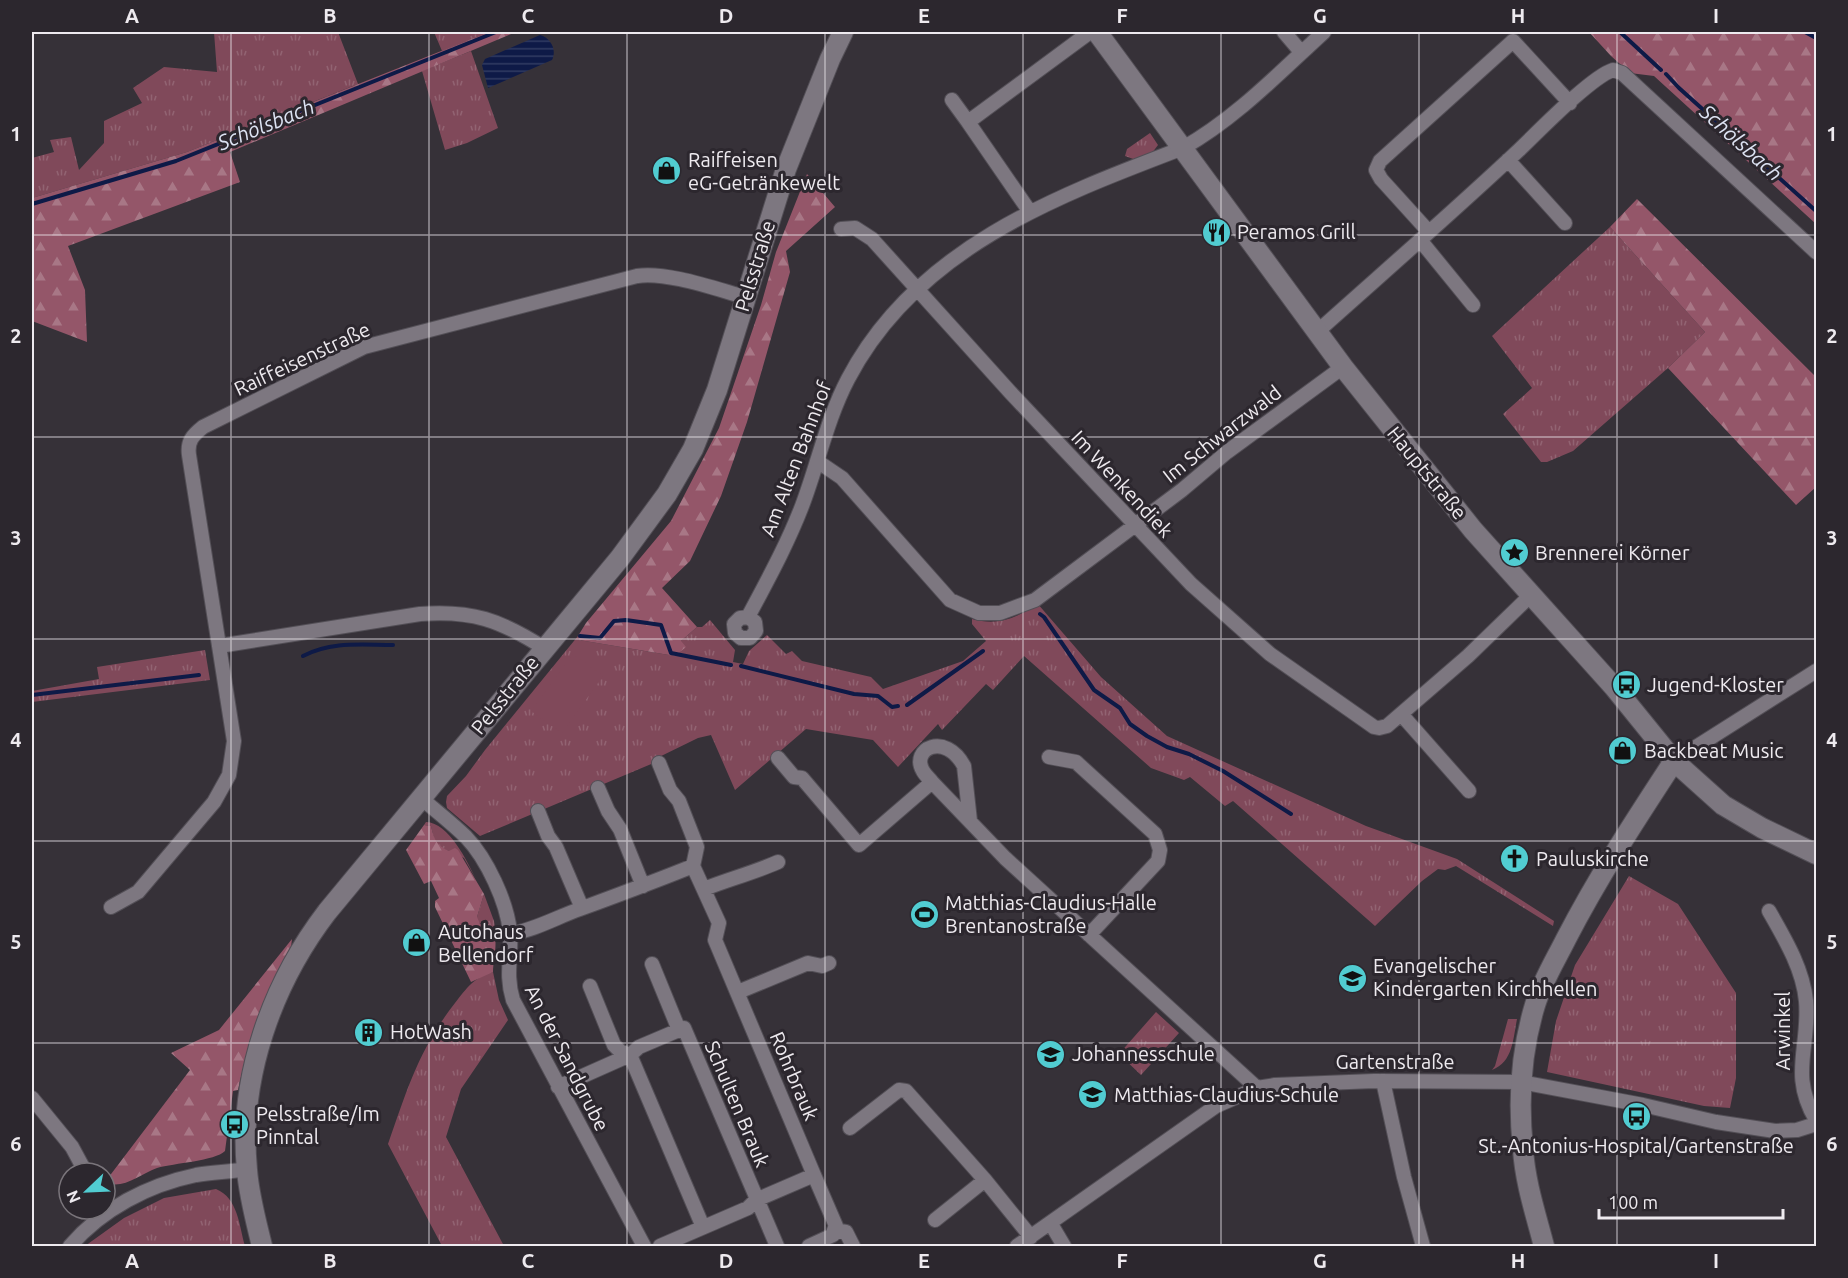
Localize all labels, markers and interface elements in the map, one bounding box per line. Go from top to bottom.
text: A [125,4,139,27]
text: B [323,4,337,27]
text: C [522,4,535,27]
text: D [719,4,733,27]
text: E [918,4,930,27]
text: F [1116,4,1128,27]
text: G [1313,4,1327,27]
text: H [1511,4,1525,27]
text: I [1713,4,1719,27]
water label: Schölsbach [213,94,318,155]
water label: Schölsbach [1695,98,1788,185]
text: 1 [10,122,22,145]
text: 1 [1826,122,1838,145]
place label: Raiffeisen eG-Getränkewelt [688,148,840,194]
shop icon: Raiffeisen eG-Getränkewelt [651,155,683,187]
restaurant icon: Peramos Grill [1200,216,1232,248]
street label: Pelsstraße [730,218,779,314]
place label: Peramos Grill [1237,220,1356,243]
street label: Raiffeisenstraße [230,317,373,400]
text: 2 [10,324,22,347]
text: 2 [1826,324,1838,347]
street label: Am Alten Bahnhof [755,378,836,540]
street label: Im Schwarzwald [1158,380,1285,487]
street label: Hauptstraße [1383,422,1472,524]
street label: Im Wenkendiek [1067,426,1178,542]
text: 3 [10,526,22,549]
text: 3 [1826,526,1838,549]
place icon: Brennerei Körner [1498,537,1530,569]
place label: Brennerei Körner [1535,541,1690,564]
street label: Pelsstraße [466,651,543,738]
bus stop icon: Jugend-Kloster [1610,669,1642,701]
place label: Jugend-Kloster [1647,673,1784,696]
text: 4 [10,728,22,751]
text: 4 [1826,728,1838,751]
shop icon: Backbeat Music [1607,735,1639,767]
place label: Backbeat Music [1644,739,1783,762]
church icon: Pauluskirche [1499,843,1531,875]
place label: Pauluskirche [1536,847,1649,870]
place label: Matthias-Claudius-Halle Brentanostraße [945,891,1157,937]
sports icon: Matthias-Claudius-Halle Brentanostraße [908,898,940,930]
place label: Autohaus Bellendorf [438,920,534,966]
shop icon: Autohaus Bellendorf [401,927,433,959]
text: 5 [10,930,22,953]
text: 5 [1826,930,1838,953]
place label: Evangelischer Kindergarten Kirchhellen [1373,954,1598,1000]
school or university icon: Evangelischer Kindergarten Kirchhellen [1336,962,1368,994]
street label: An der Sandgrube [521,981,614,1135]
street label: Arwinkel [1771,992,1794,1070]
building icon: HotWash [353,1016,385,1048]
place label: HotWash [390,1020,472,1043]
street label: Rohrbrauk [765,1028,823,1124]
street label: Schulten Brauk [701,1037,774,1170]
school or university icon: Johannesschule [1035,1038,1067,1070]
place label: Johannesschule [1072,1042,1215,1065]
street label: Gartenstraße [1336,1050,1454,1073]
school or university icon: Matthias-Claudius-Schule [1077,1079,1109,1111]
place label: Matthias-Claudius-Schule [1114,1083,1339,1106]
bus stop icon: St.-Antonius-Hospital/Gartenstraße [1620,1100,1652,1132]
place label: Pelsstraße/Im Pinntal [256,1102,380,1148]
bus stop icon: Pelsstraße/Im Pinntal [219,1109,251,1141]
text: 6 [10,1132,22,1155]
text: 6 [1826,1132,1838,1155]
place label: St.-Antonius-Hospital/Gartenstraße [1478,1134,1794,1157]
north arrow [57,1161,117,1221]
scale bar [1599,1182,1784,1220]
text: N [63,1188,84,1206]
text: 100 m [1608,1192,1658,1212]
text: A [125,1249,139,1272]
text: B [323,1249,337,1272]
text: C [522,1249,535,1272]
text: D [719,1249,733,1272]
text: E [918,1249,930,1272]
text: F [1116,1249,1128,1272]
text: G [1313,1249,1327,1272]
text: H [1511,1249,1525,1272]
text: I [1713,1249,1719,1272]

